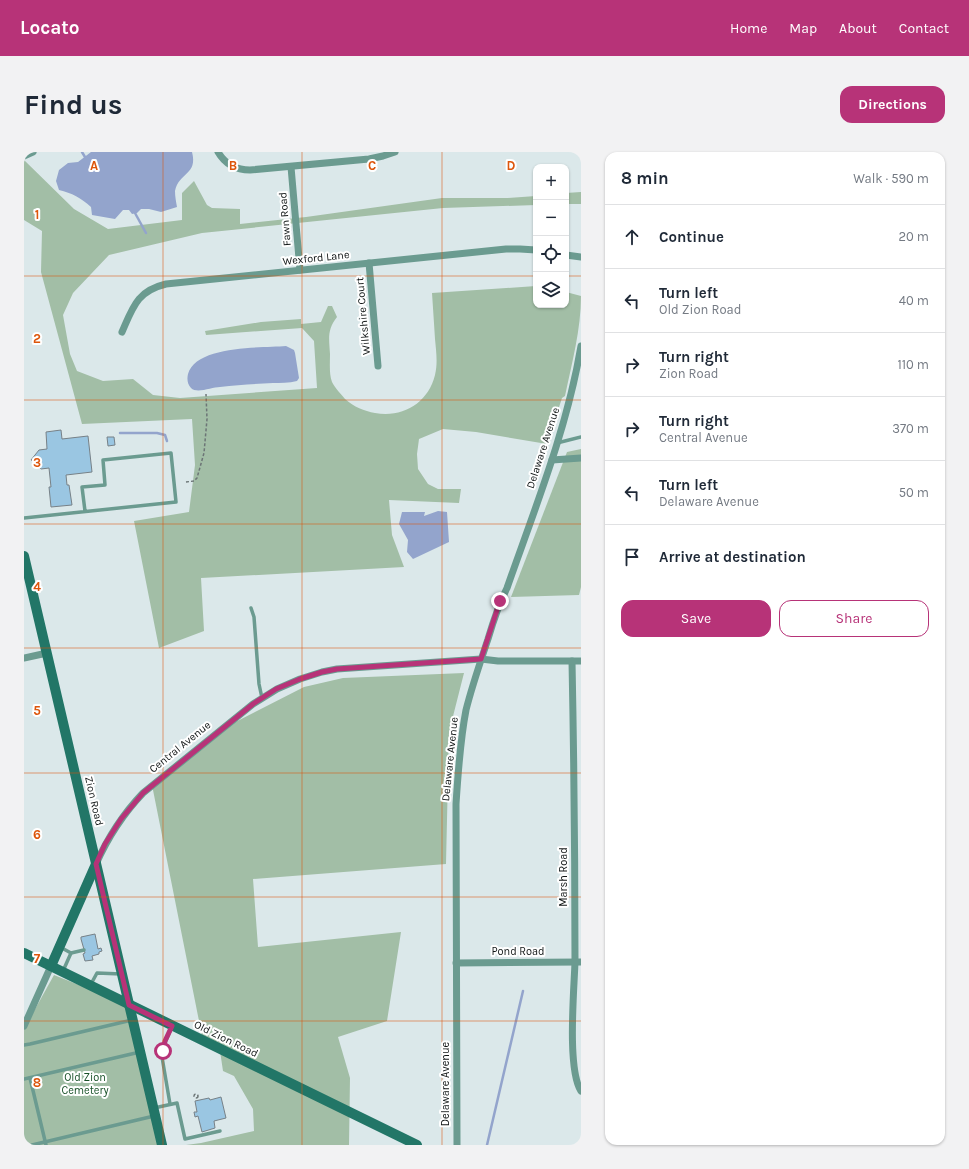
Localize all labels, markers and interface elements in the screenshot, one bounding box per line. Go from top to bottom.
text: Locato [20,17,80,39]
text: Home [730,20,767,37]
text: Map [789,20,817,37]
text: About [839,20,877,37]
text: Contact [899,20,949,37]
button: Directions [840,86,945,123]
text: Find us [24,88,123,121]
text: A [90,158,98,173]
text: B [229,158,237,173]
text: C [368,158,376,173]
text: D [507,158,516,173]
map controls [533,164,569,308]
button: + [533,164,569,200]
text: 8 min [621,168,669,188]
text: Walk · 590 m [853,171,929,186]
street label: Fawn Road [276,191,294,247]
button: − [533,200,569,236]
text: 1 [35,207,39,222]
icon: ahead [621,226,643,248]
text: Continue [659,228,724,246]
text: 20 m [899,229,929,244]
button: locate [533,236,569,272]
street label: Wexford Lane [282,248,350,268]
button: layers [533,272,569,308]
street label: Wilkshire Court [353,277,373,355]
text: Turn left [659,284,718,302]
icon: left [621,290,643,312]
text: 40 m [899,293,929,308]
text: Old Zion Road [659,302,741,317]
text: 2 [33,331,41,346]
text: Turn right [659,348,729,366]
icon: right [621,354,643,376]
text: 110 m [897,357,929,372]
text: Zion Road [659,366,719,381]
street label: Delaware Avenue [524,405,562,490]
text: Turn right [659,412,729,430]
icon: right [621,418,643,440]
text: 370 m [892,421,929,436]
text: Central Avenue [659,430,748,445]
text: 3 [33,455,41,470]
text: Turn left [659,476,718,494]
icon: left [621,482,643,504]
text: 50 m [899,485,929,500]
text: Delaware Avenue [659,494,759,509]
icon: arrive [621,546,643,568]
text: Arrive at destination [659,548,806,566]
text: 4 [33,579,41,594]
route end [491,592,509,610]
button: Save [621,600,771,637]
button: Share [779,600,929,637]
text: 5 [33,703,41,718]
street label: Delaware Avenue [439,716,461,802]
street label: Central Avenue [147,718,214,776]
street label: Zion Road [82,775,106,827]
text: 6 [33,827,41,842]
street label: Marsh Road [557,847,570,907]
street label: Pond Road [491,945,545,958]
text: 7 [34,951,41,966]
street label: Old Zion Road [192,1018,260,1060]
street label: Delaware Avenue [439,1041,452,1126]
route start [154,1042,172,1060]
park label: Old Zion Cemetery [61,1071,109,1097]
text: 8 [33,1075,41,1090]

